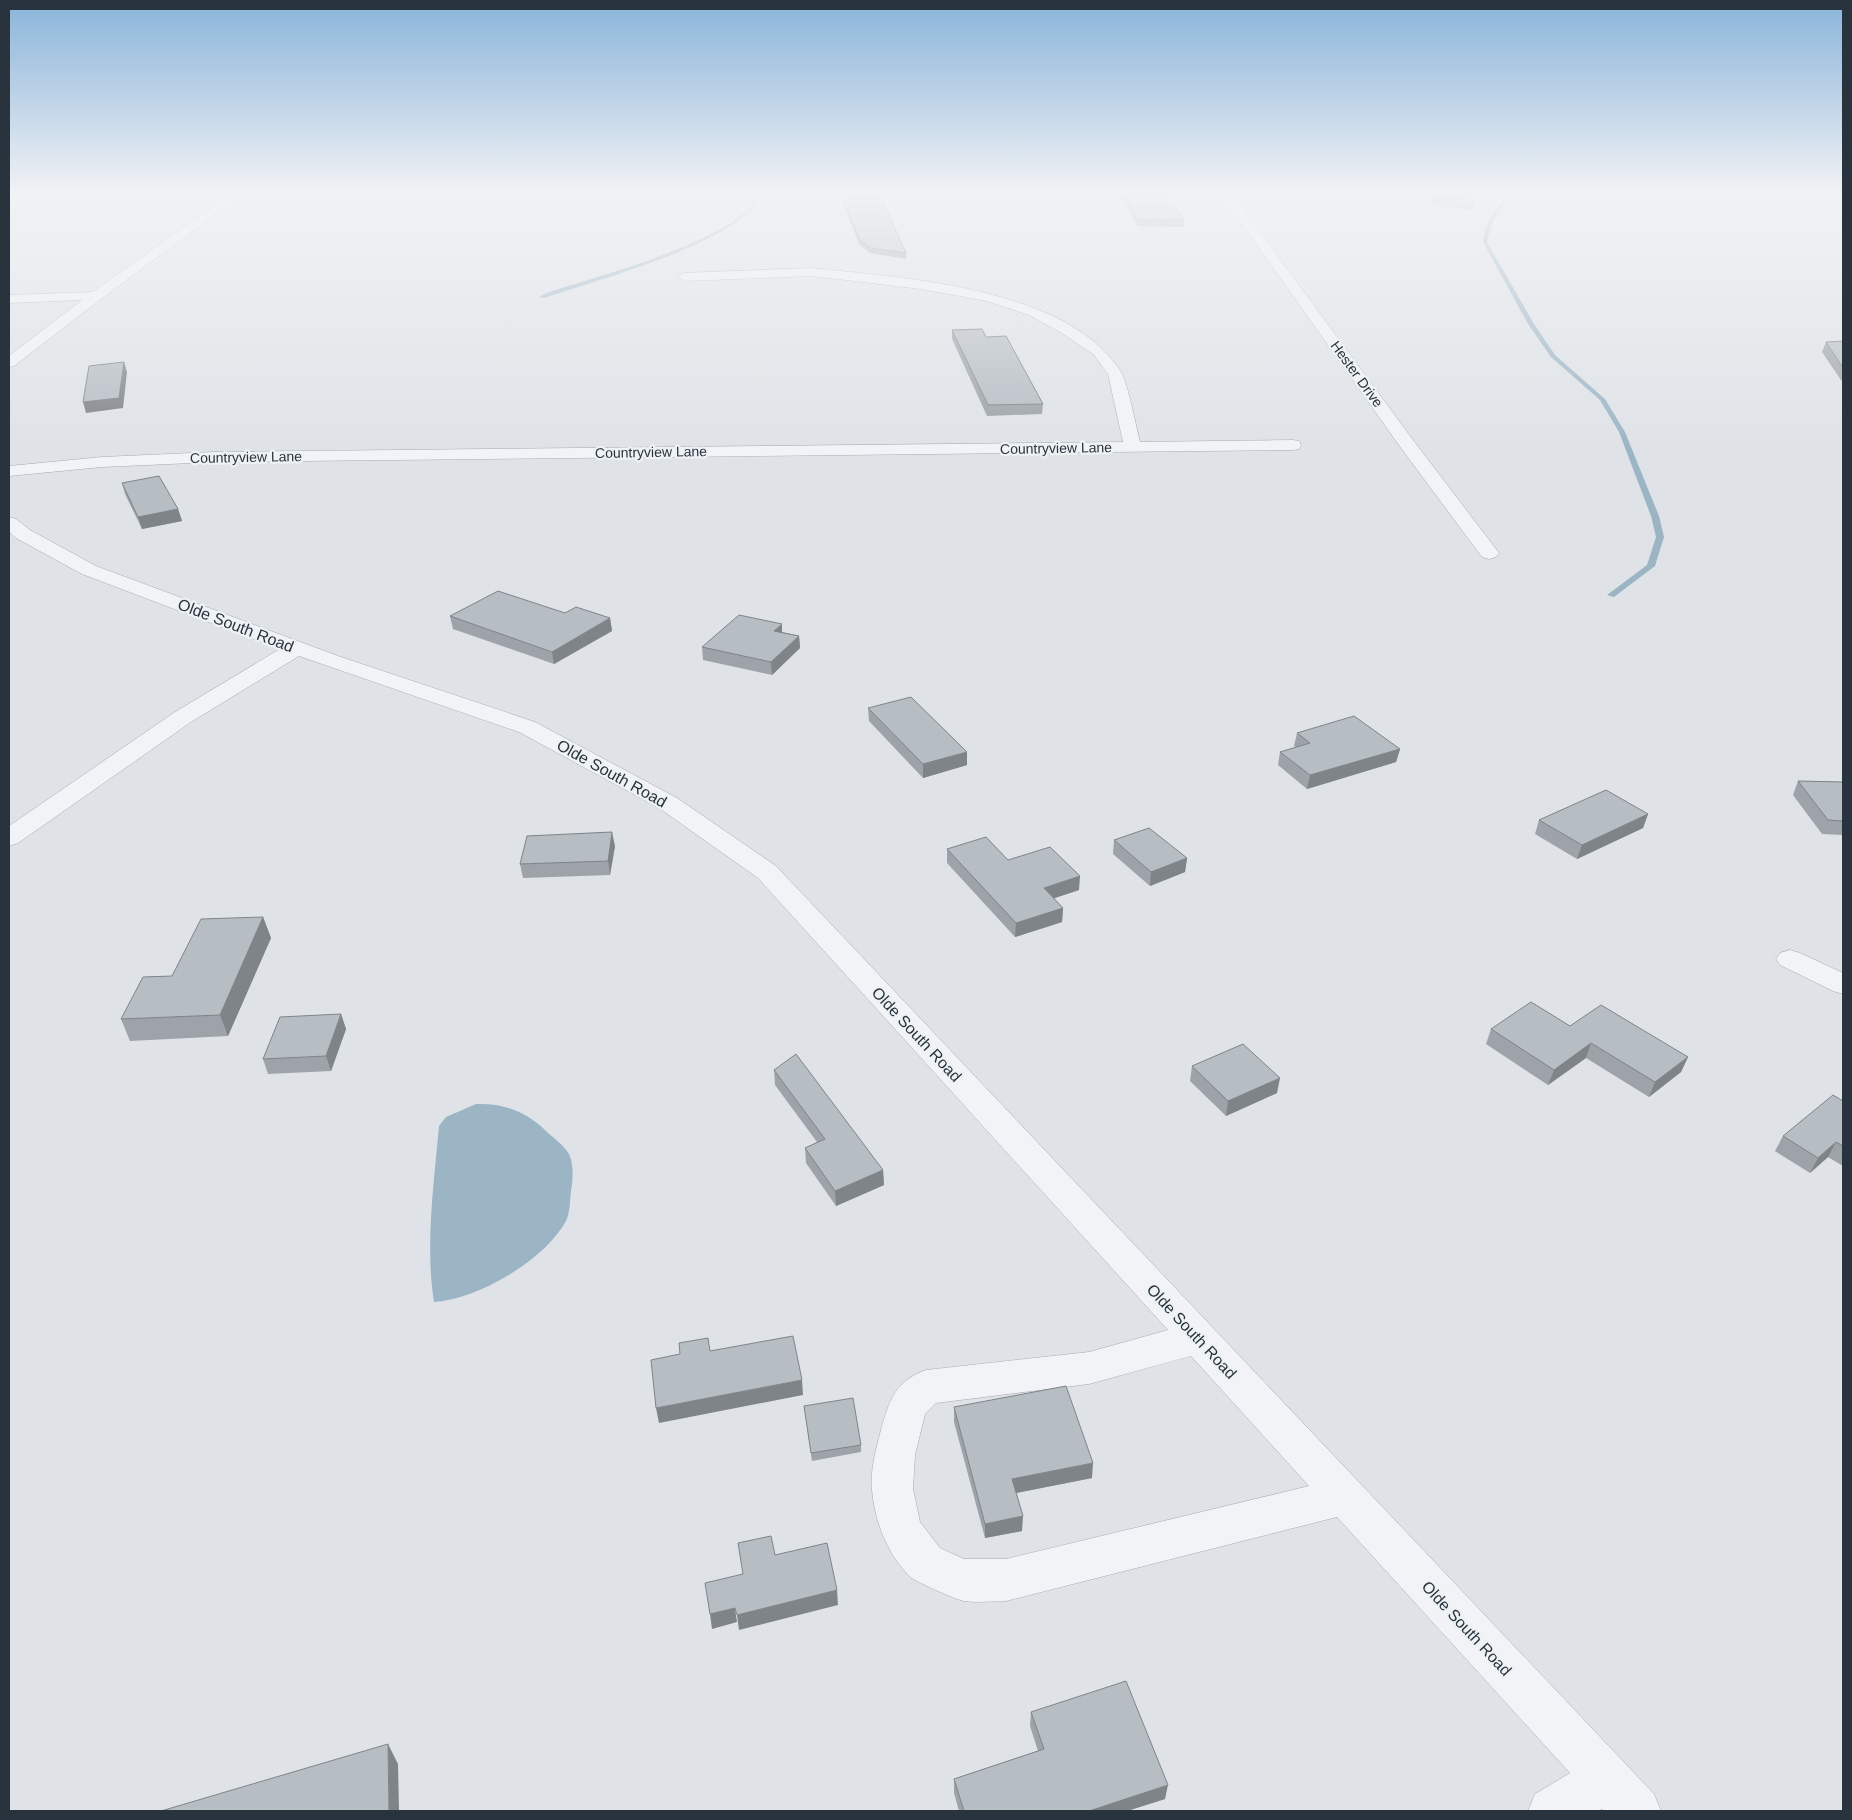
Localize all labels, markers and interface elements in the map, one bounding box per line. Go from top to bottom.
street label: Hester Drive [1328,338,1386,410]
street label: Countryview Lane [1000,439,1112,457]
street label: Countryview Lane [595,443,707,461]
street label: Countryview Lane [190,448,302,466]
street label: Olde South Road [175,596,296,655]
street label: Olde South Road [554,736,670,811]
street label: Olde South Road [869,984,965,1085]
street label: Olde South Road [1144,1281,1240,1382]
street label: Olde South Road [1419,1578,1515,1679]

